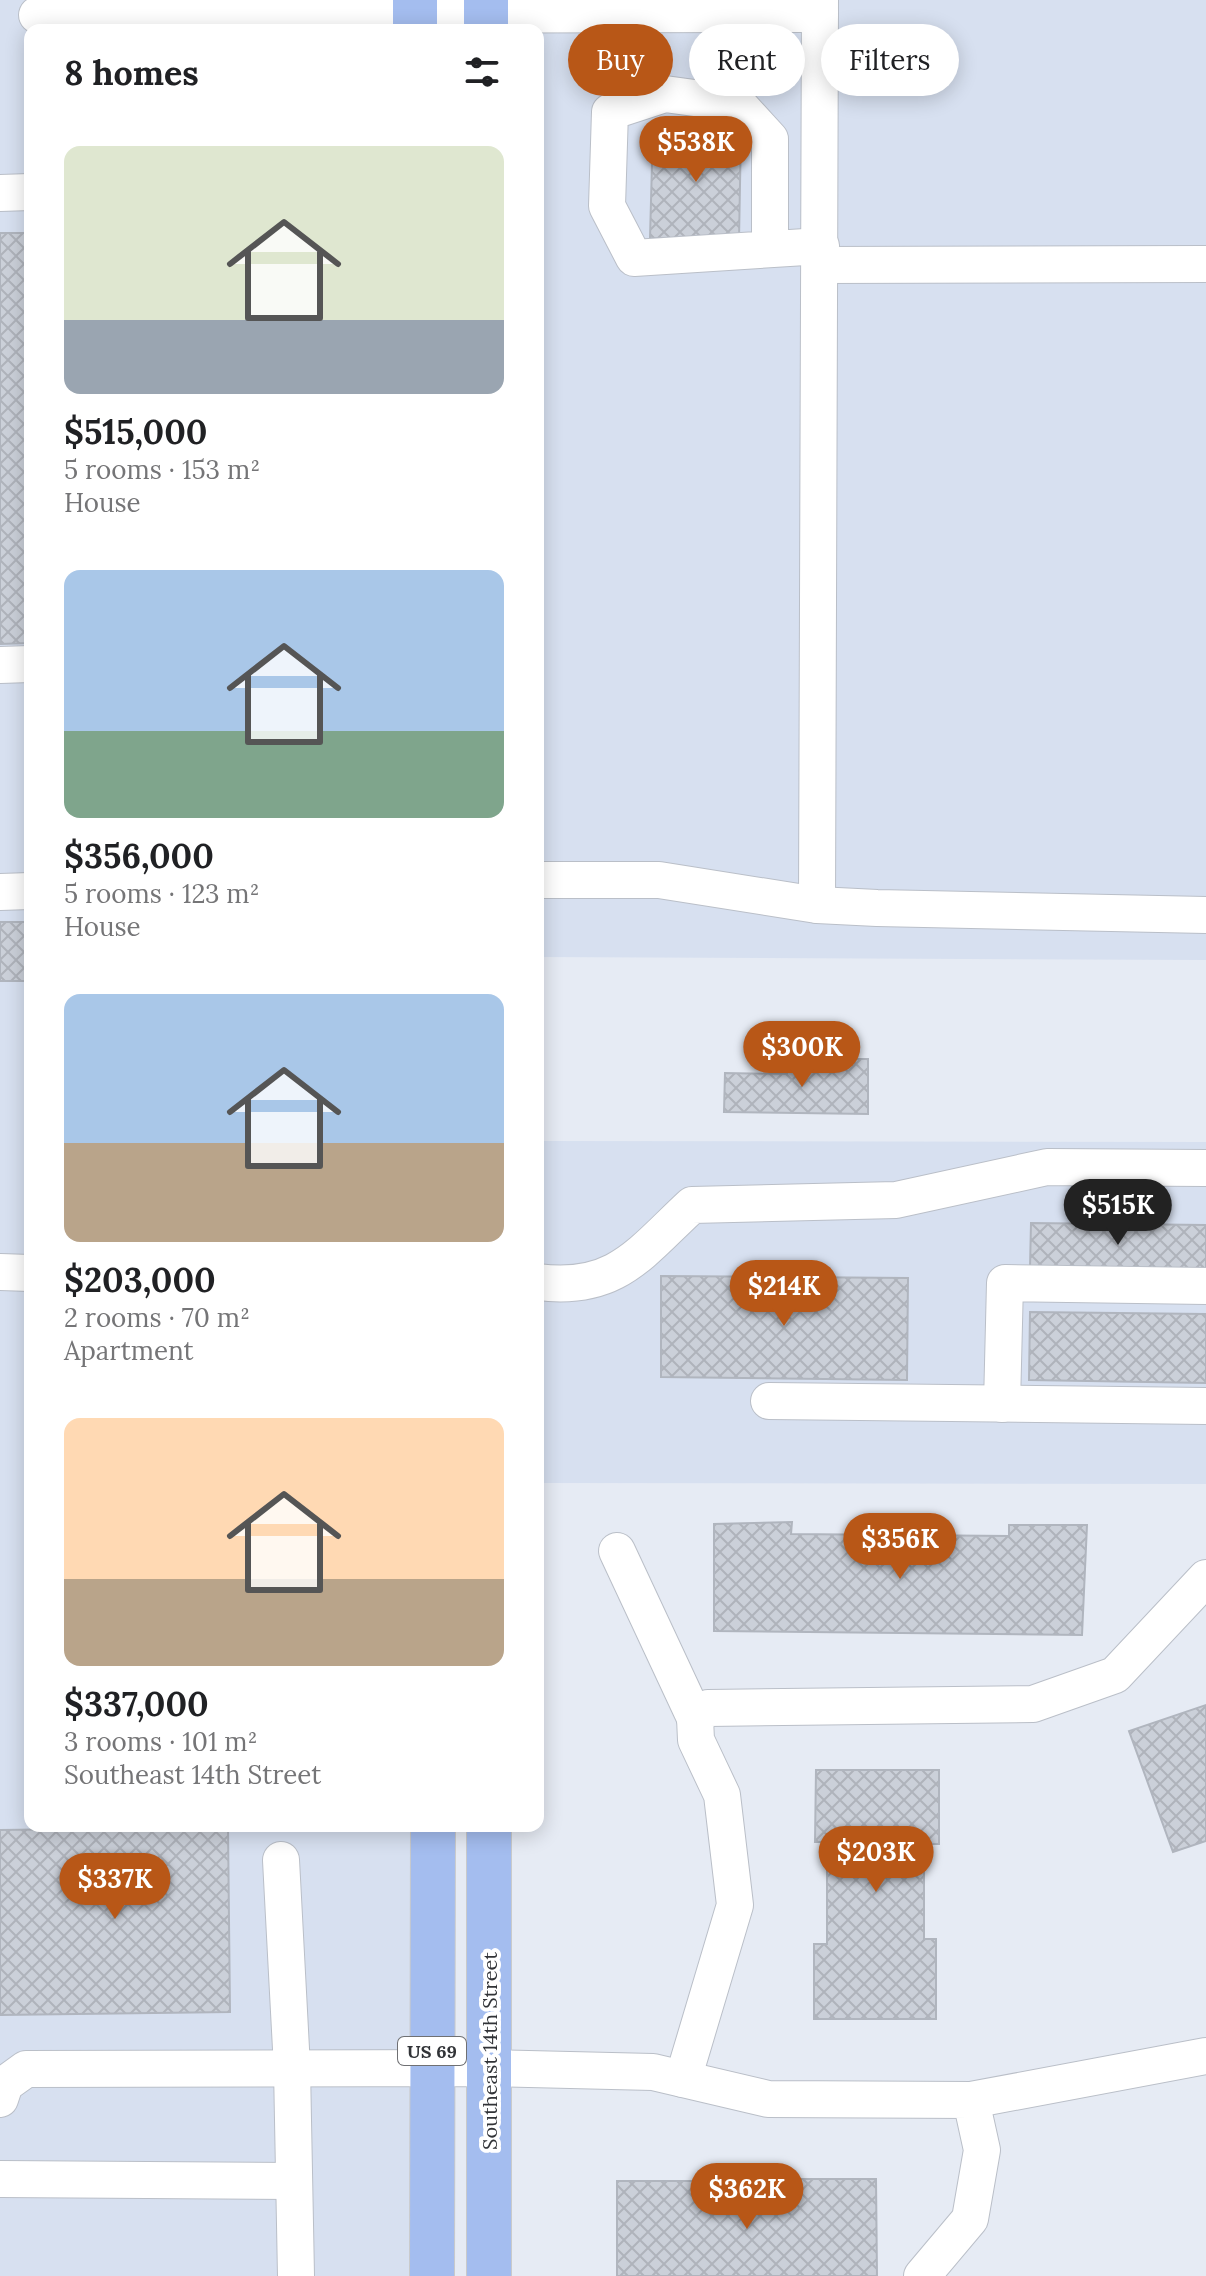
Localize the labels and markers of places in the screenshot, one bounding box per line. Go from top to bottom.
pin: $538K [640,116,752,184]
pin: $300K [746,1021,858,1089]
pin: $515K [1062,1179,1174,1247]
pin: $214K [728,1260,840,1328]
pin: $356K [844,1513,956,1581]
pin: $203K [820,1826,932,1894]
pin: $337K [59,1853,171,1921]
pin: $362K [691,2163,803,2231]

